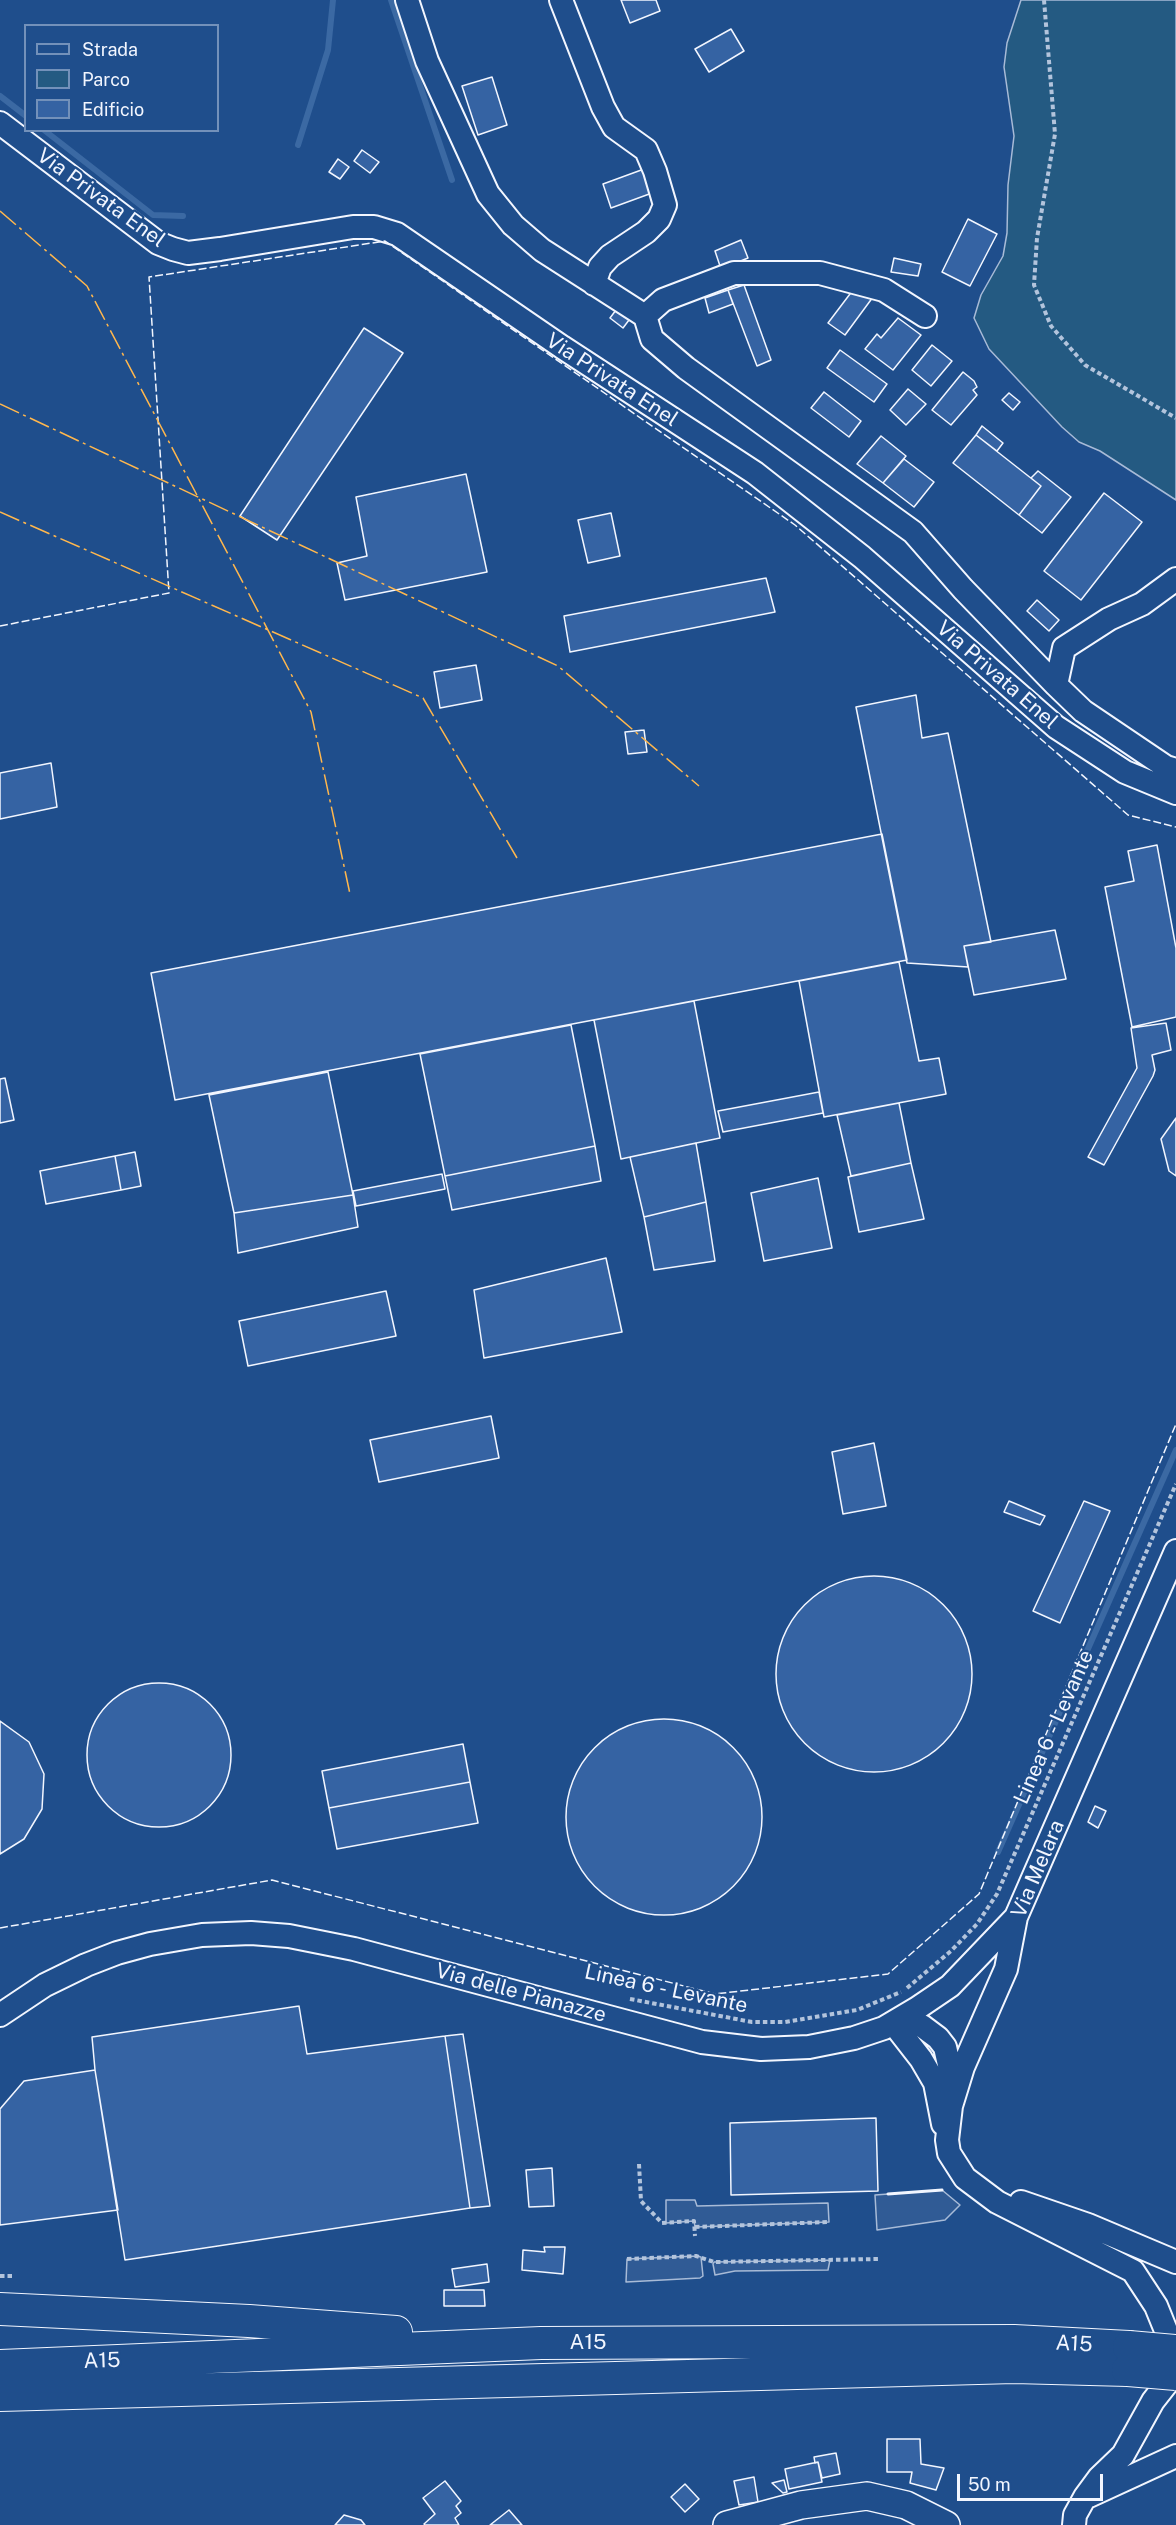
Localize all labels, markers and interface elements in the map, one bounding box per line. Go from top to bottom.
legend [24,24,219,132]
text: Strada [82,39,138,60]
text: Parco [82,69,130,90]
text: Edificio [82,99,144,120]
street label: Via Privata Enel [32,143,170,253]
street label: Via Privata Enel [541,328,683,432]
street label: Via Privata Enel [931,616,1063,734]
street label: Linea 6 - Levante [1009,1646,1099,1808]
street label: Via Melara [1006,1816,1070,1922]
street label: Via delle Pianazze [433,1958,609,2028]
street label: Linea 6 - Levante [582,1959,750,2019]
street label: A15 [570,2330,606,2356]
street label: A15 [1055,2330,1093,2358]
street label: A15 [83,2348,121,2374]
scale bar [960,2462,1106,2500]
text: 50 m [968,2474,1011,2495]

